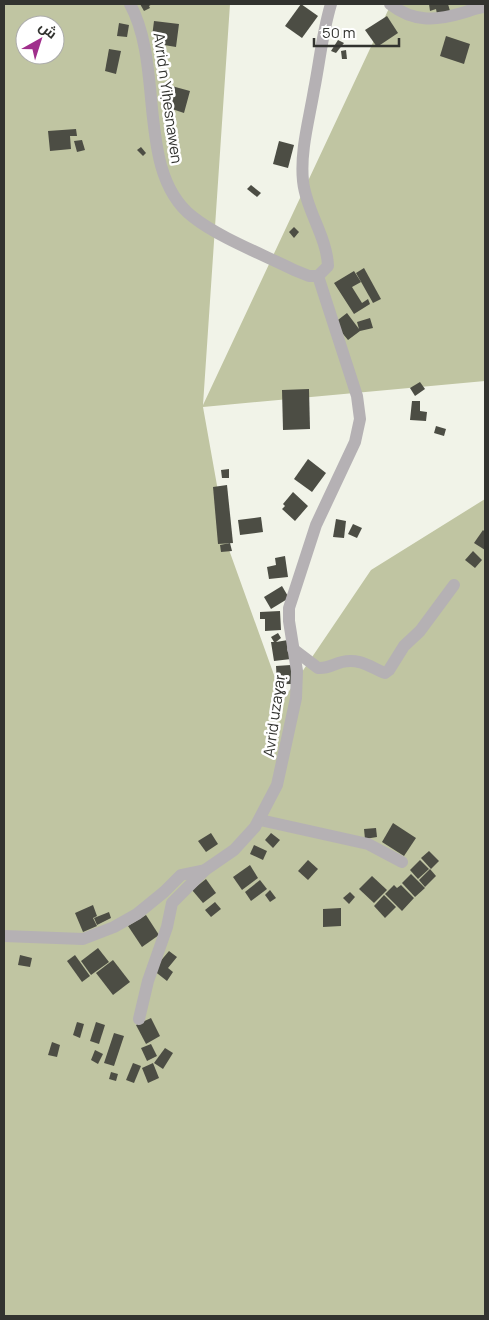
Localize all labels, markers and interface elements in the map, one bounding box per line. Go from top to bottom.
north arrow [15,15,65,65]
scale bar [314,15,399,47]
text: ش [36,16,61,43]
text: 50 m [322,22,356,43]
street label: Avrid n Yiḥesnawen [148,31,188,165]
street label: Avrid uzaɣaṛ [258,673,290,759]

